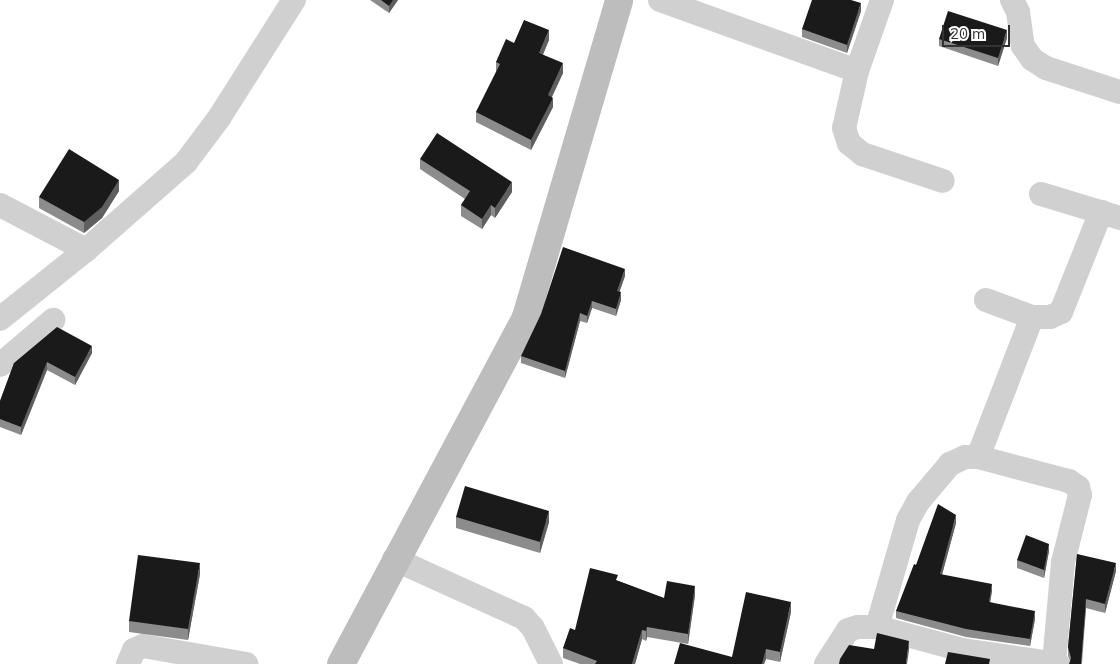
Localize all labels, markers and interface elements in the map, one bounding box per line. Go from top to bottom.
scale bar [945,15,1012,47]
text: 20 m [950,24,985,43]

